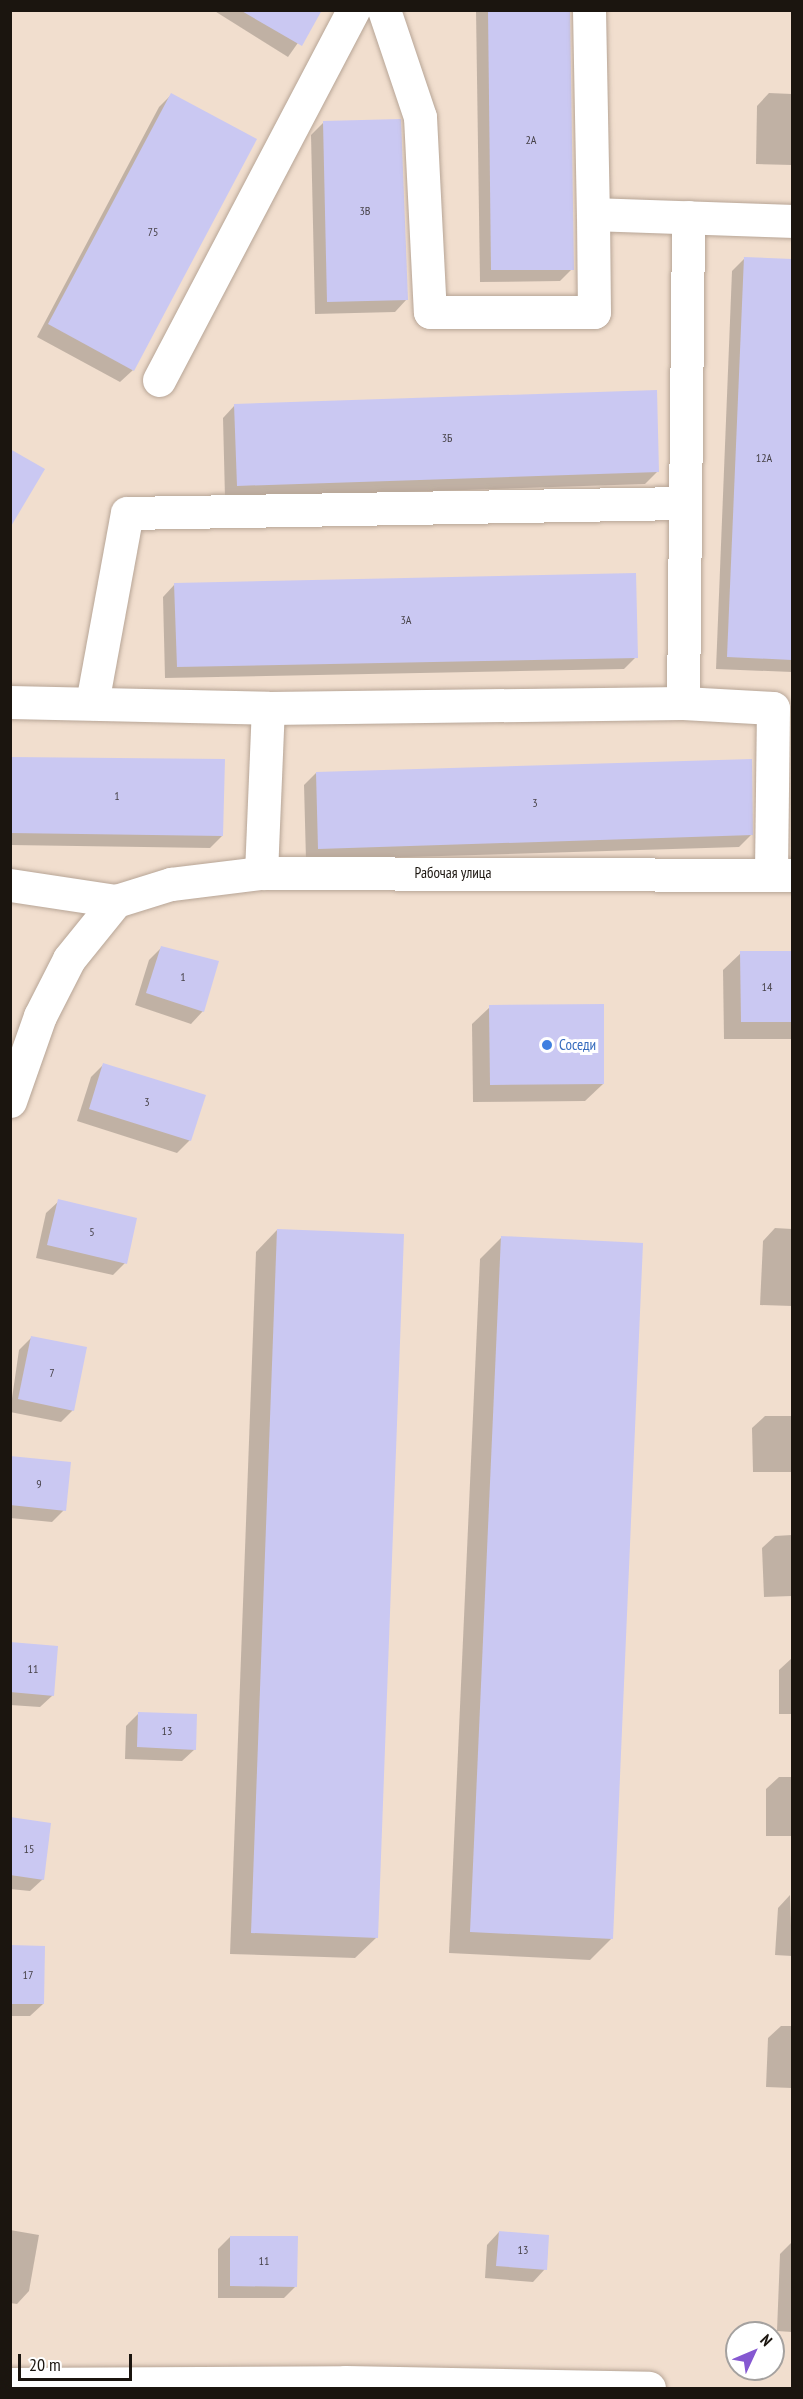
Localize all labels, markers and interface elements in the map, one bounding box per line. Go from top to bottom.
house number: 2А [525,133,537,147]
house number: 3В [359,204,371,218]
house number: 75 [148,225,158,239]
house number: 3Б [442,431,452,445]
house number: 12А [756,451,772,465]
house number: 3А [400,613,412,627]
house number: 1 [114,789,120,803]
house number: 3 [532,796,538,810]
street label: Рабочая улица [414,864,492,882]
house number: 1 [180,970,186,984]
house number: 14 [762,980,772,994]
place label: Соседи [559,1036,596,1054]
marker: Соседи [540,1038,554,1052]
house number: 3 [144,1095,150,1109]
house number: 5 [89,1225,95,1239]
house number: 7 [49,1366,55,1380]
house number: 9 [36,1477,42,1491]
house number: 11 [28,1662,38,1676]
house number: 13 [162,1724,172,1738]
house number: 15 [24,1842,34,1856]
house number: 17 [23,1968,33,1982]
house number: 13 [518,2243,528,2257]
house number: 11 [259,2254,269,2268]
north arrow [725,2321,785,2381]
text: N [756,2330,777,2350]
scale bar [21,2342,135,2380]
text: 20 m [29,2353,61,2376]

